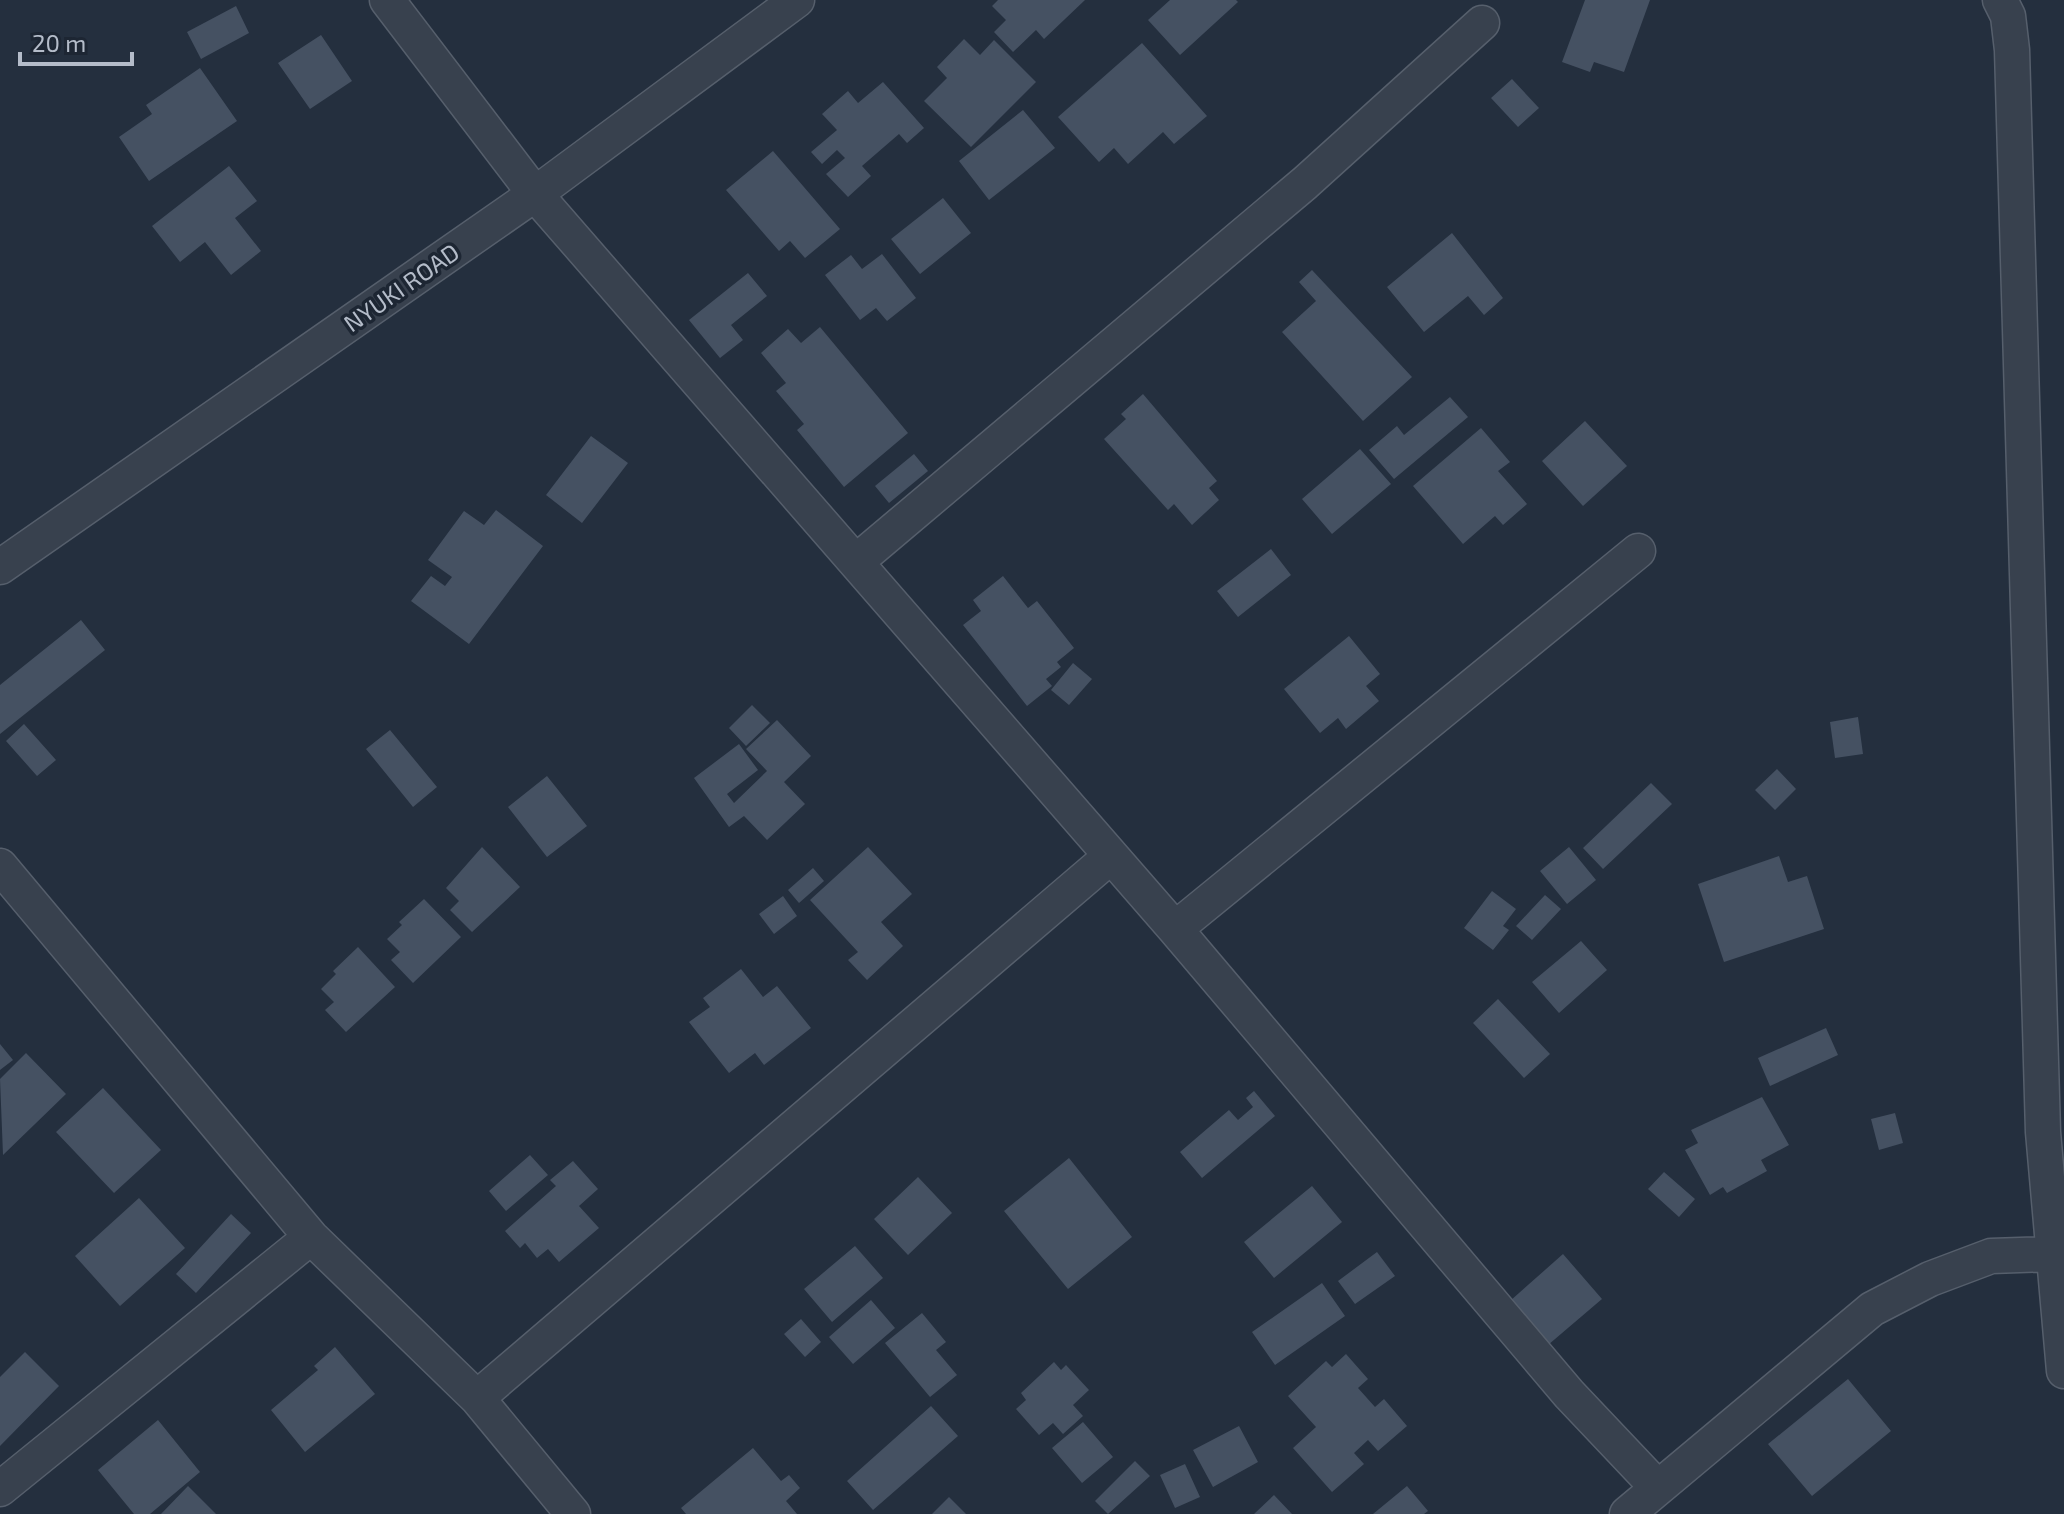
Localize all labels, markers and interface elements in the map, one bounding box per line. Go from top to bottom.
scale bar [20,16,132,66]
text: 20 m [32,28,86,57]
street label: NYUKI ROAD [338,237,464,337]

